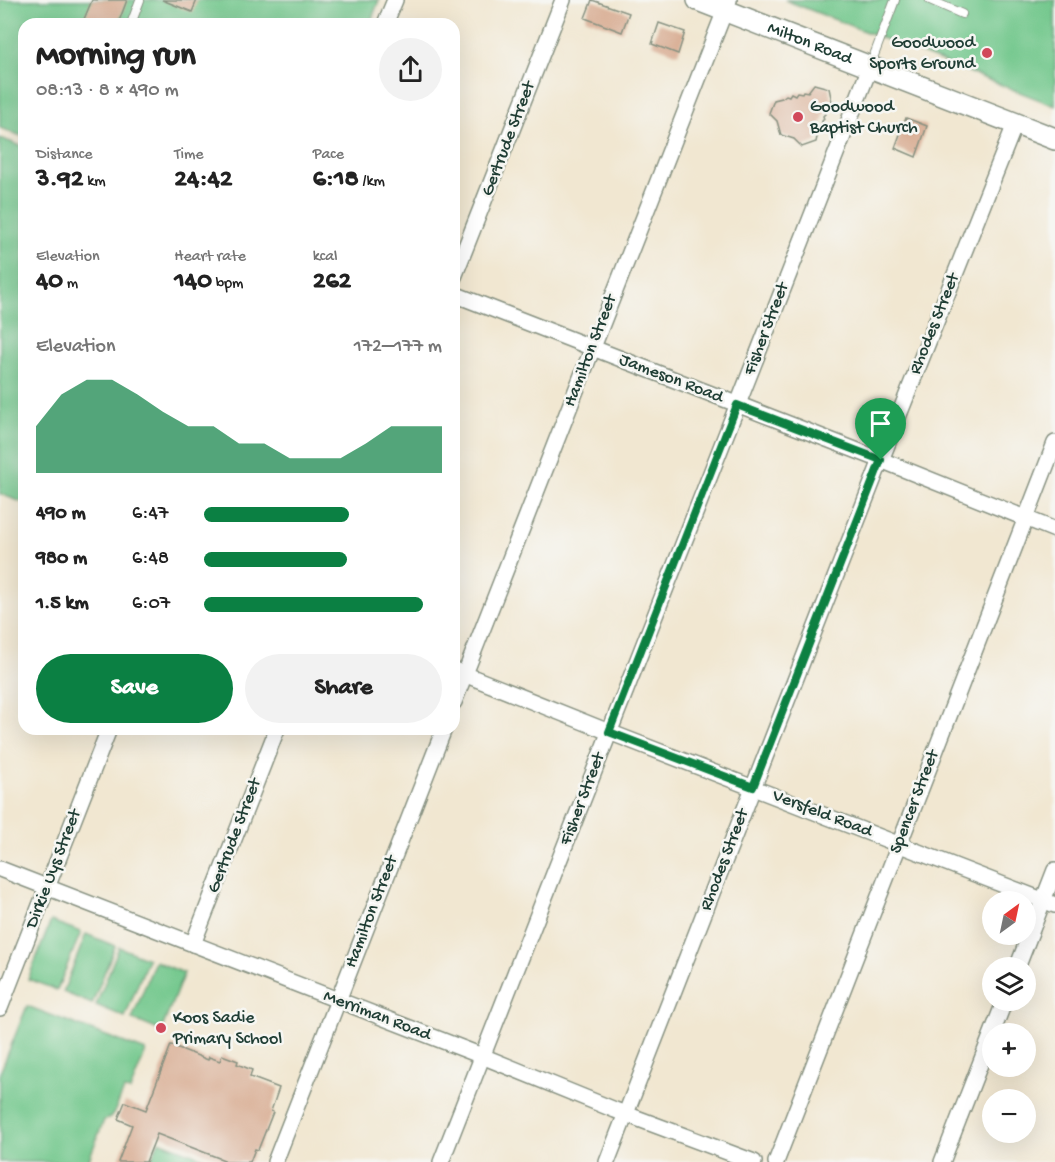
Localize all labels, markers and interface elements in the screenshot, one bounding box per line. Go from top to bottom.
street label: Milton Road [764,18,857,70]
place label: Goodwood Sports Ground [869,33,976,75]
text: Morning run [36,38,196,76]
button: share [379,38,442,101]
marker: Goodwood Sports Ground [980,46,994,60]
street label: Gertrude Street [477,77,541,199]
text: 08:13 · 8 × 490 m [36,80,179,103]
place label: Goodwood Baptist Church [809,97,918,139]
marker: Goodwood Baptist Church [791,110,805,124]
text: Distance [36,146,93,165]
text: Time [174,146,204,165]
text: Pace [313,146,344,165]
text: 3.92 [36,165,83,196]
text: 24:42 [174,165,233,196]
text: 6:18 [313,165,359,196]
text: km [83,173,106,192]
text: /km [359,173,385,192]
text: Elevation [36,248,100,267]
text: Heart rate [174,248,246,267]
text: kcal [313,248,338,267]
text: 40 [36,267,63,298]
text: 140 [174,267,212,298]
text: 262 [313,267,351,298]
street label: Rhodes Street [905,269,965,378]
text: m [63,275,78,294]
text: bpm [212,275,243,294]
street label: Fisher Street [739,278,795,379]
street label: Hamilton Street [560,290,623,410]
text: Elevation [36,336,116,359]
text: 172–177 m [354,336,442,359]
street label: Jameson Road [616,350,727,409]
pin [855,398,906,460]
icon: arrive [864,407,897,440]
text: 490 m [36,503,86,526]
text: 6:47 [132,503,168,526]
text: 980 m [36,548,87,571]
text: 6:48 [132,548,169,571]
text: 1.5 km [36,593,89,616]
text: 6:07 [132,593,170,616]
button: Save [36,654,233,723]
button: Share [245,654,442,723]
street label: Spencer Street [886,746,945,857]
street label: Fisher Street [555,748,611,849]
street label: Gertrude Street [203,774,267,896]
street label: Versfeld Road [768,785,876,843]
street label: Dirkie Uys Street [21,805,87,932]
street label: Rhodes Street [696,805,755,914]
street label: Hamilton Street [341,851,404,971]
north arrow [982,891,1036,945]
map controls [982,891,1036,1143]
button: layers [982,957,1036,1011]
street label: Merriman Road [320,986,435,1047]
place label: Koos Sadie Primary School [172,1008,282,1050]
marker: Koos Sadie Primary School [154,1021,168,1035]
button: + [982,1023,1036,1077]
button: − [982,1089,1036,1143]

